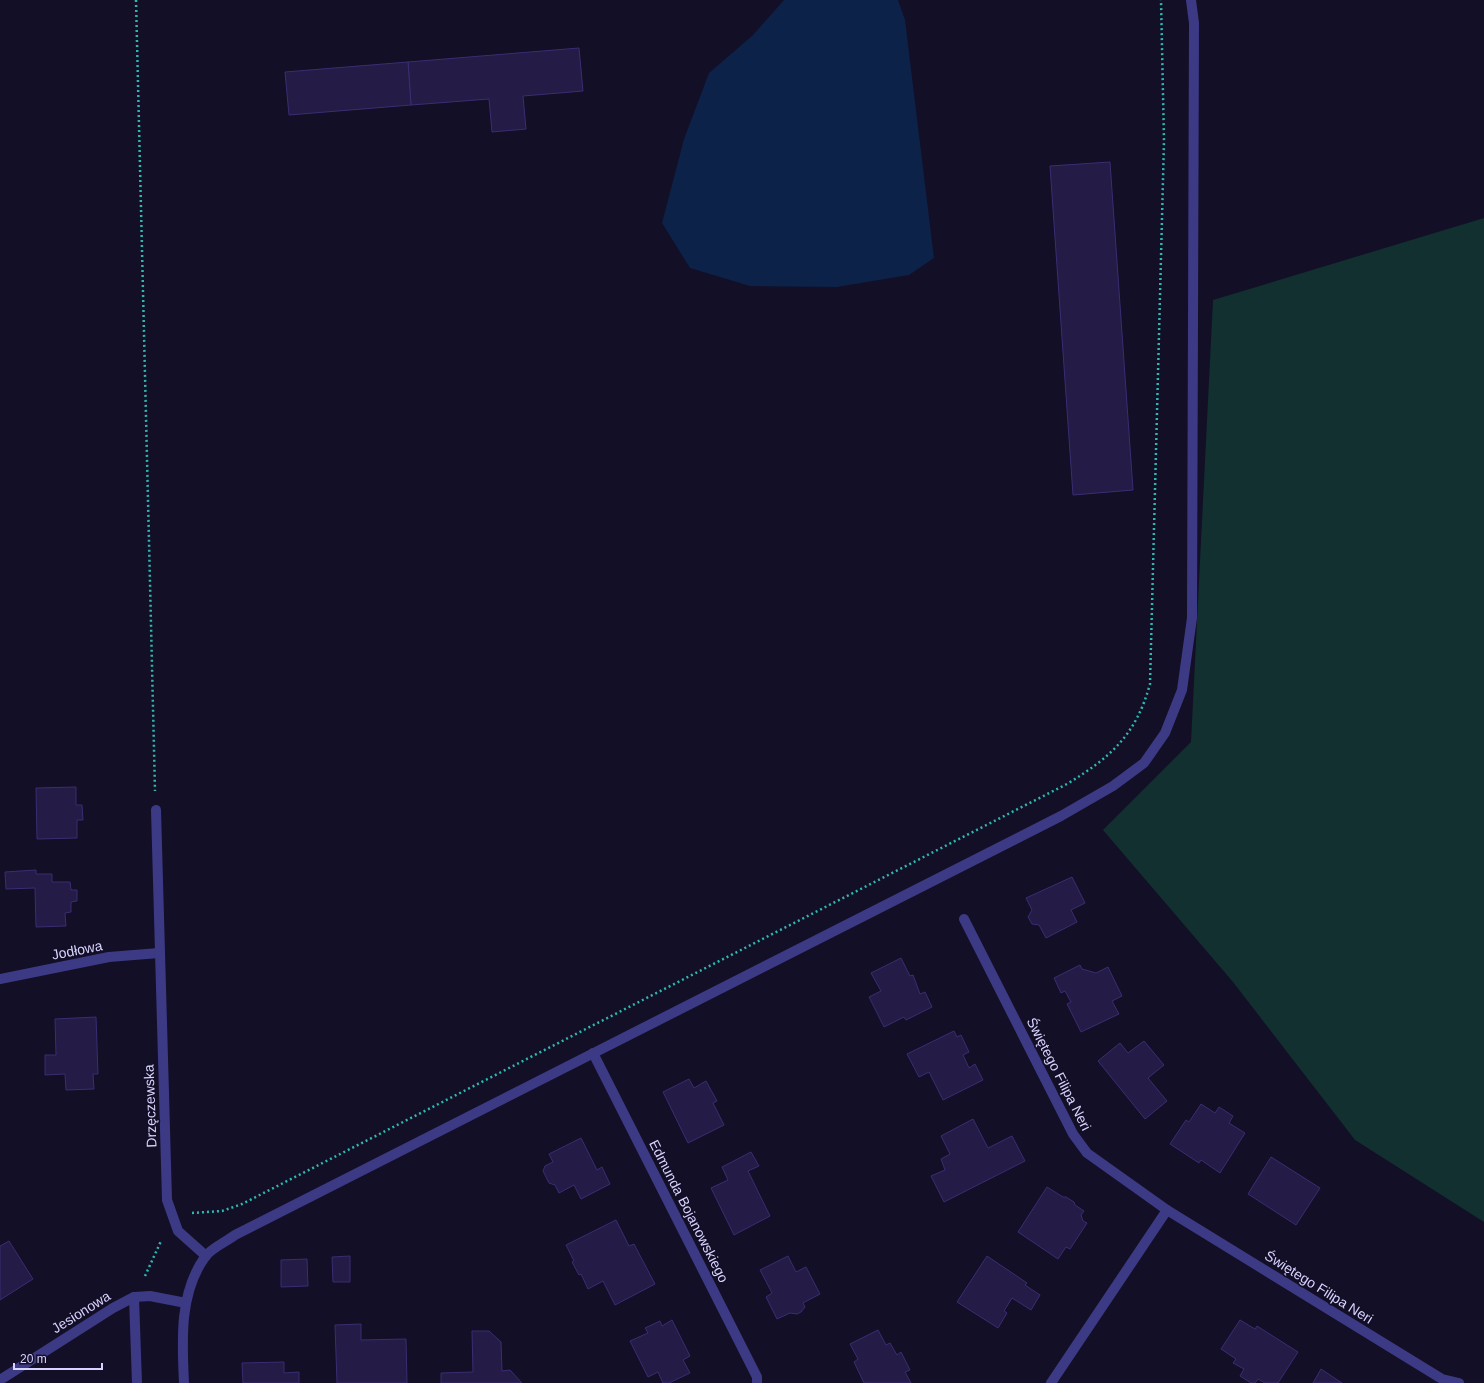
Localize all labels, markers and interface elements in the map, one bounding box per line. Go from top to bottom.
street label: Jodłowa [50,937,104,963]
street label: Świętego Filipa Neri [1024,1014,1095,1133]
street label: Drzęczewska [141,1064,159,1148]
street label: Edmunda Bojanowskiego [646,1137,732,1285]
street label: Świętego Filipa Neri [1262,1246,1377,1327]
street label: Jesionowa [49,1288,113,1336]
scale bar [14,1345,102,1371]
text: 20 m [20,1352,47,1366]

